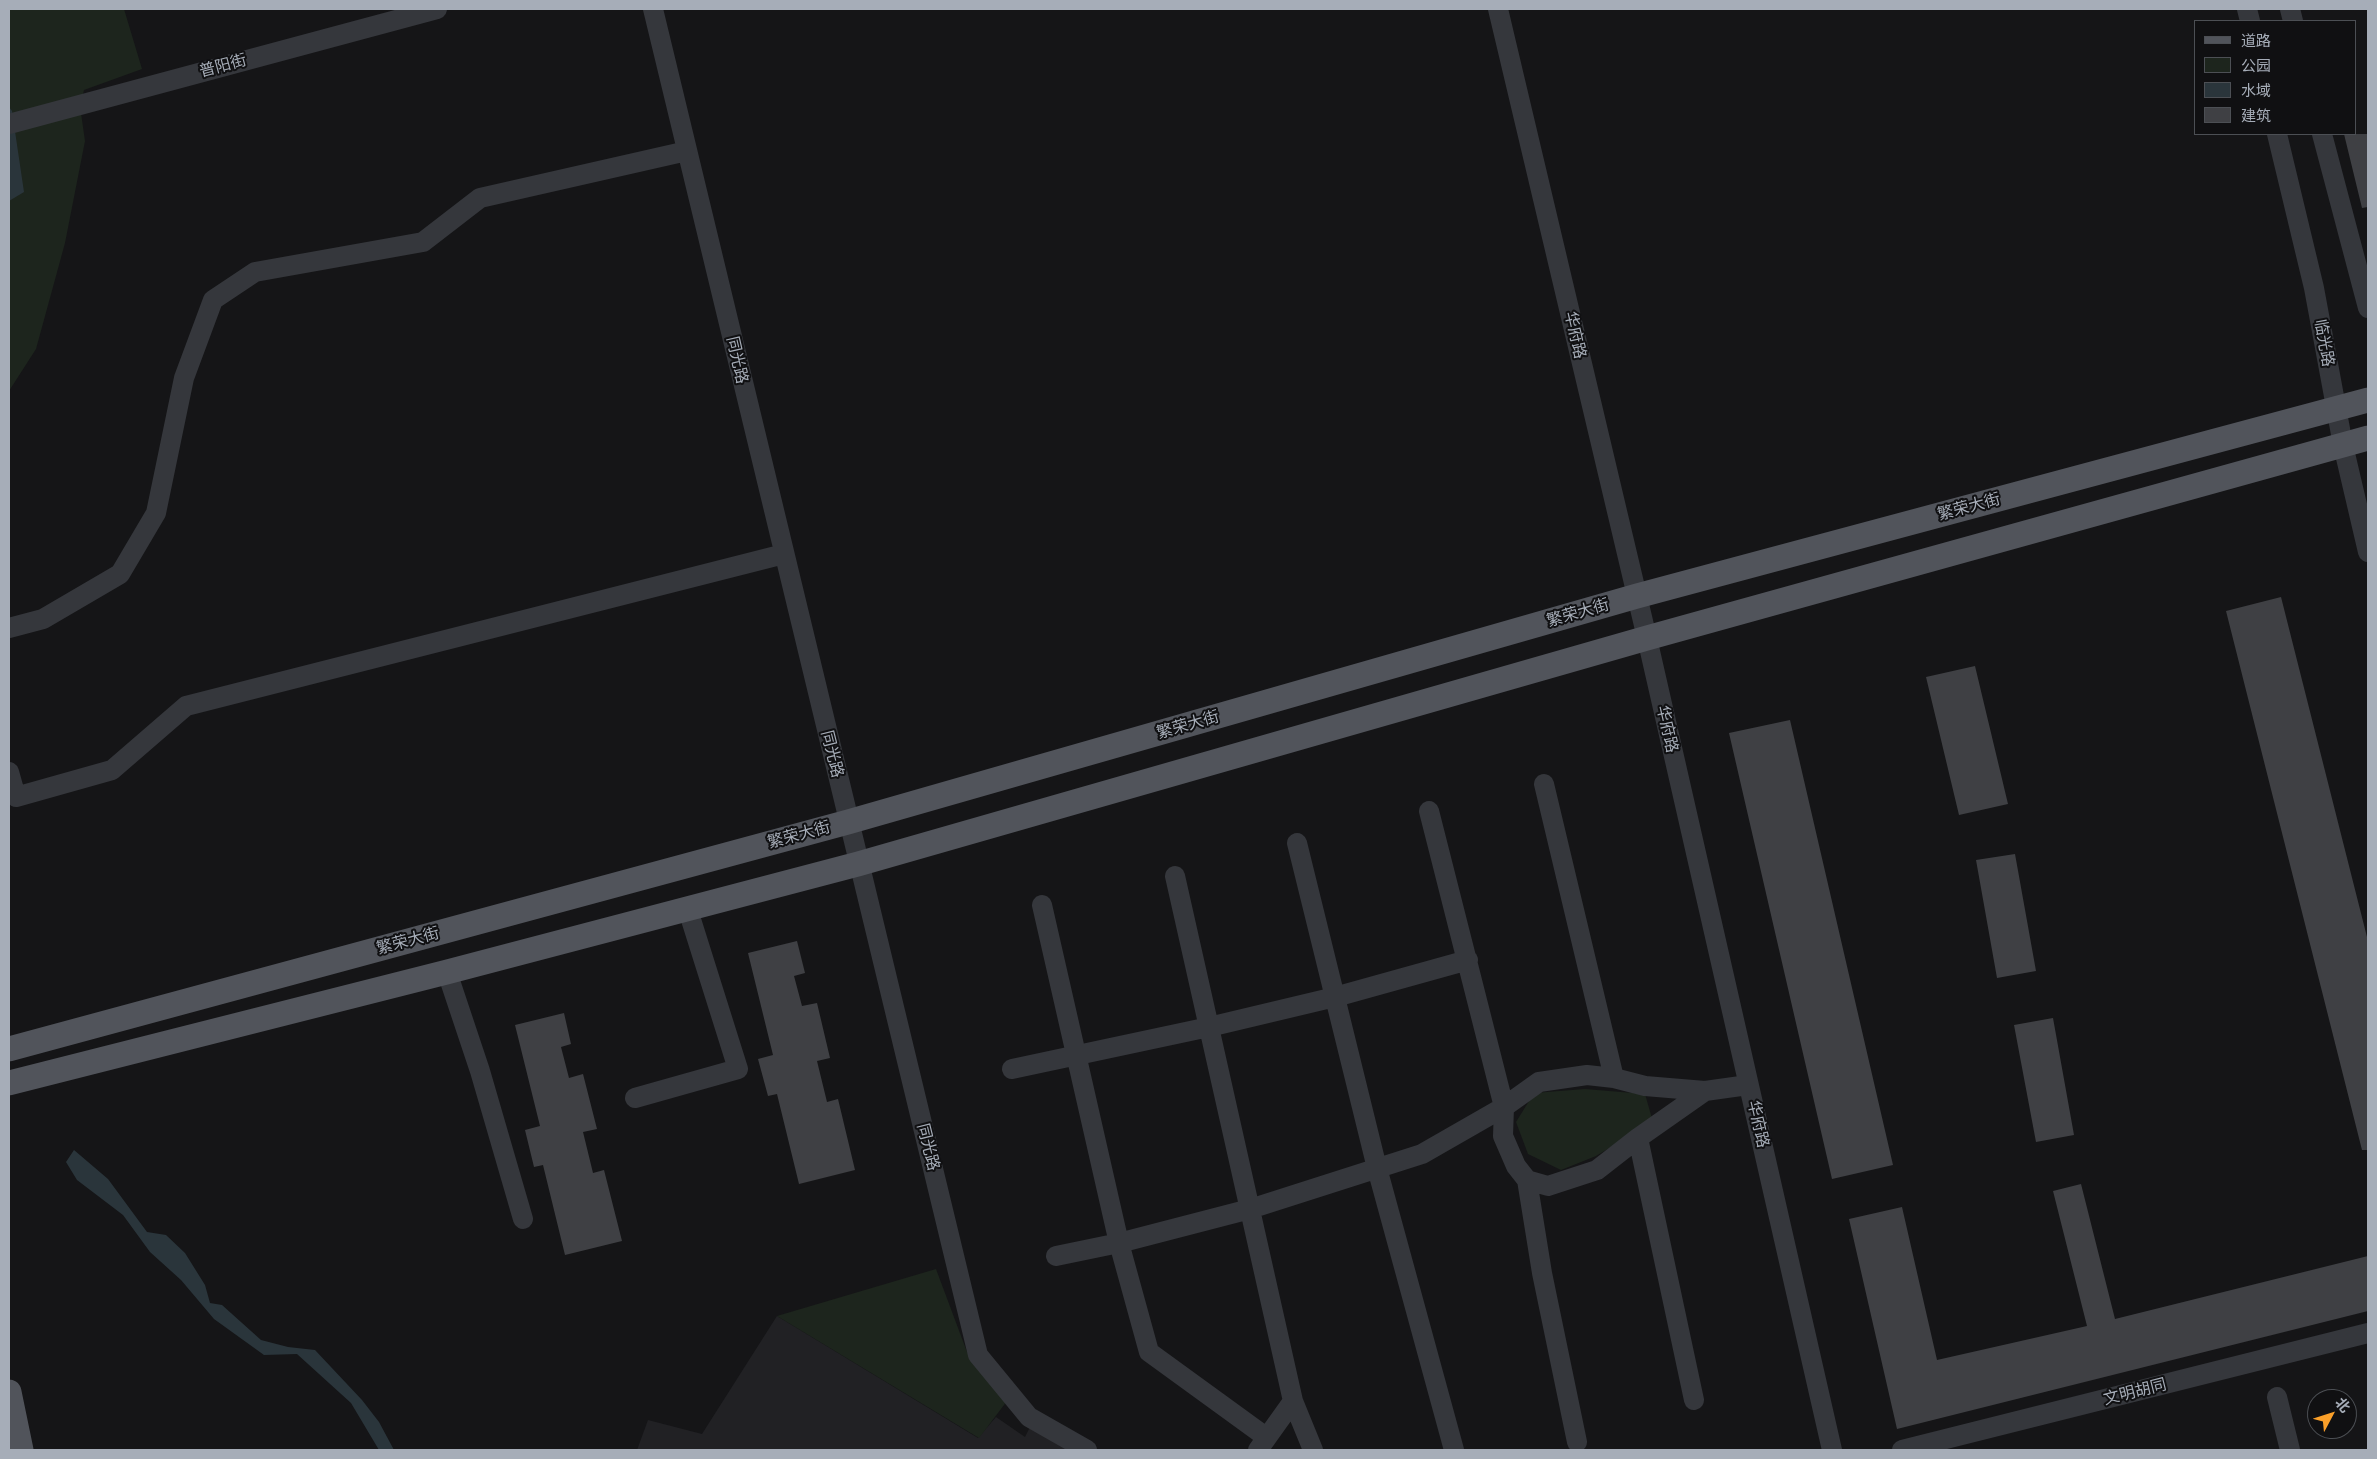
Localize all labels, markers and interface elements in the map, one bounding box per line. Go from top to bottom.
legend [2194,20,2357,135]
text: 道路 [2241,32,2271,50]
street label: 普阳街 [197,51,249,81]
text: 公园 [2241,57,2271,75]
text: 水域 [2241,82,2271,100]
text: 建筑 [2241,107,2271,125]
street label: 华府路 [1560,309,1590,361]
street label: 临光路 [2310,318,2338,368]
street label: 同光路 [722,334,752,386]
street label: 繁荣大街 [1936,489,2002,525]
street label: 繁荣大街 [1545,595,1611,631]
street label: 华府路 [1652,703,1682,755]
street label: 繁荣大街 [1155,707,1221,743]
street label: 同光路 [817,728,847,780]
street label: 繁荣大街 [766,817,832,853]
street label: 繁荣大街 [375,923,441,959]
street label: 华府路 [1743,1098,1773,1150]
street label: 同光路 [913,1121,943,1173]
street label: 文明胡同 [2102,1375,2168,1409]
north arrow [2307,1389,2357,1439]
text: 北 [2332,1394,2353,1416]

